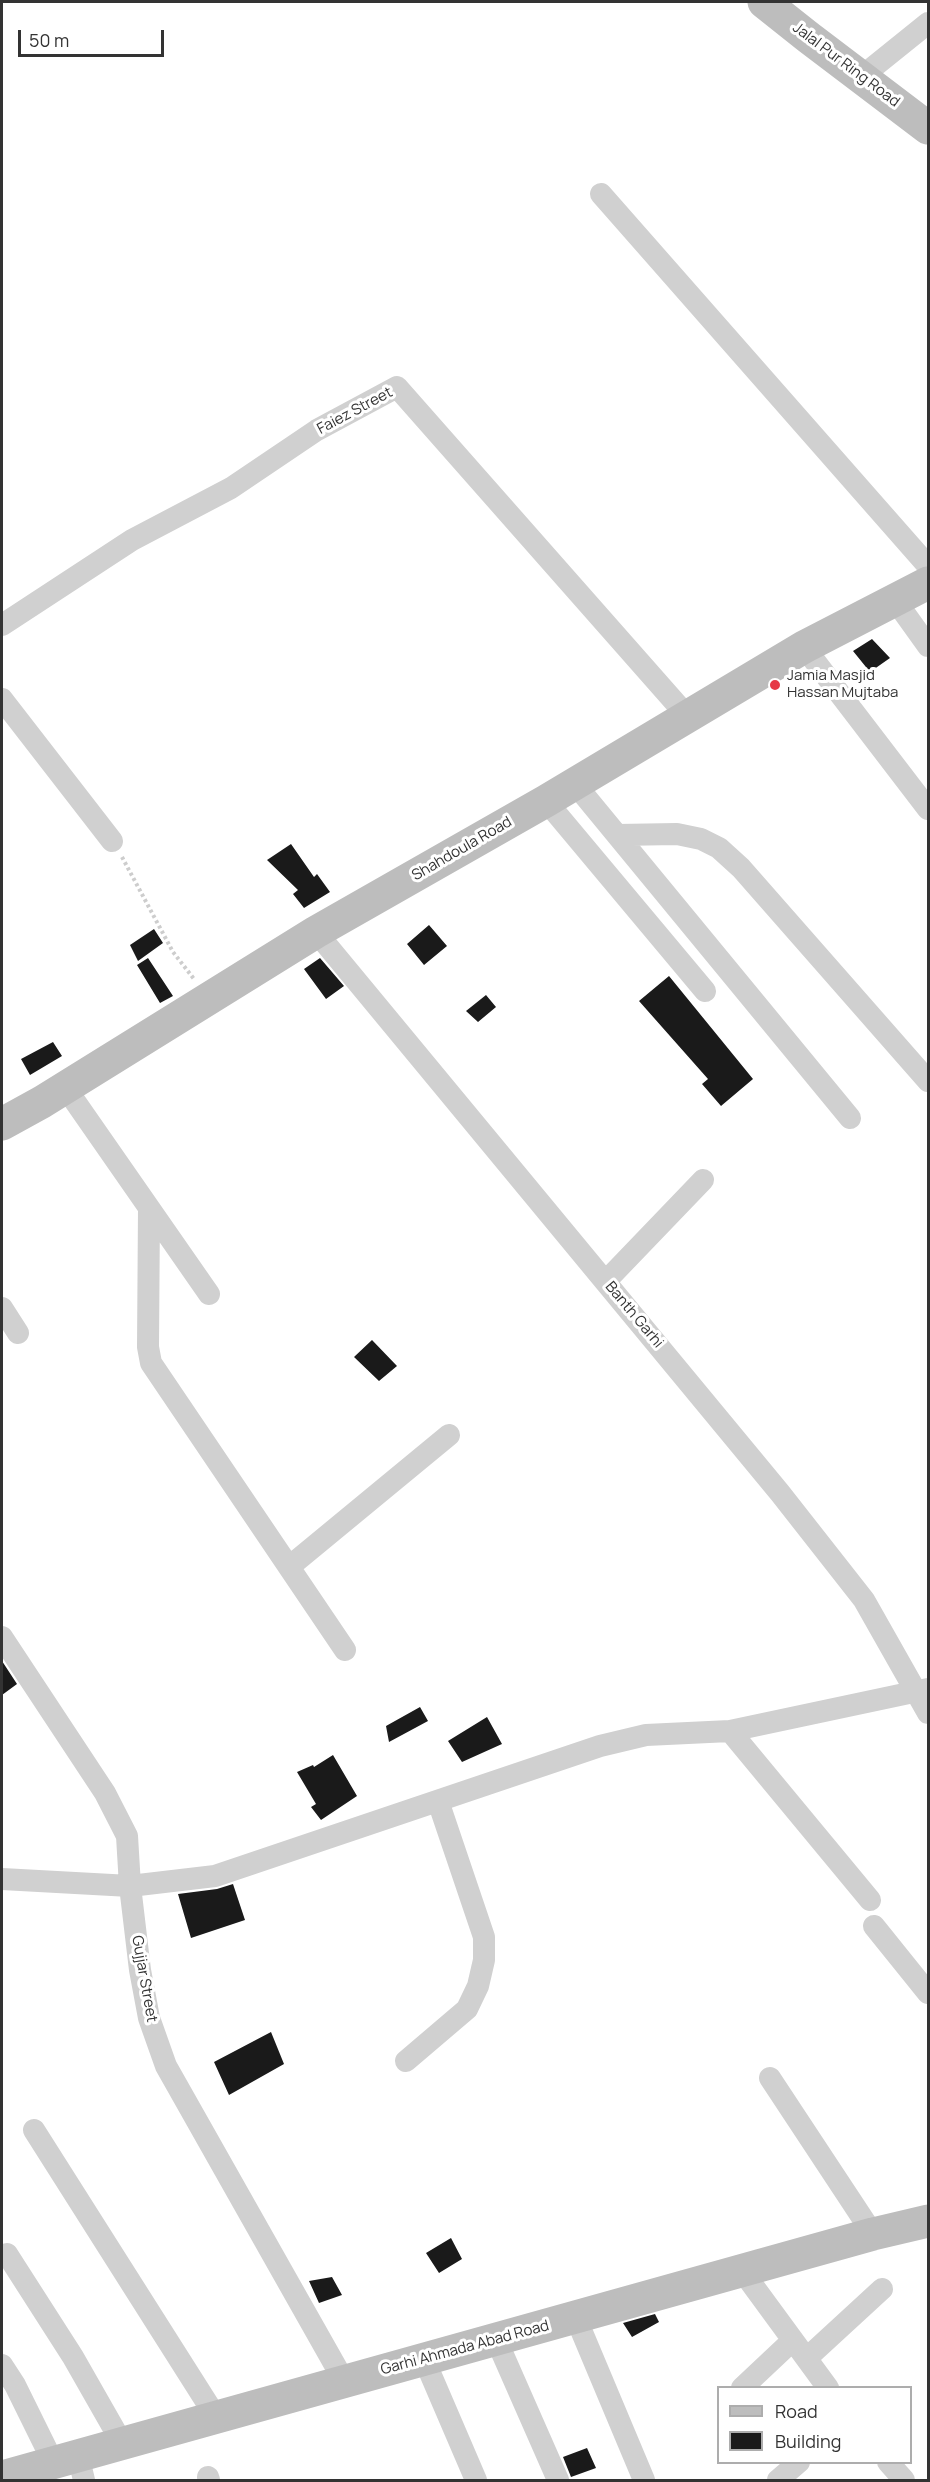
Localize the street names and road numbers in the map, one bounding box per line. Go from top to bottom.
street label: Jalal Pur Ring Road [789,19,903,111]
street label: Faiez Street [314,384,396,438]
street label: Shahdoula Road [409,813,515,885]
street label: Banth Garhi [601,1278,667,1352]
street label: Gujjar Street [128,1934,160,2024]
street label: Garhi Ahmada Abad Road [379,2317,551,2379]

